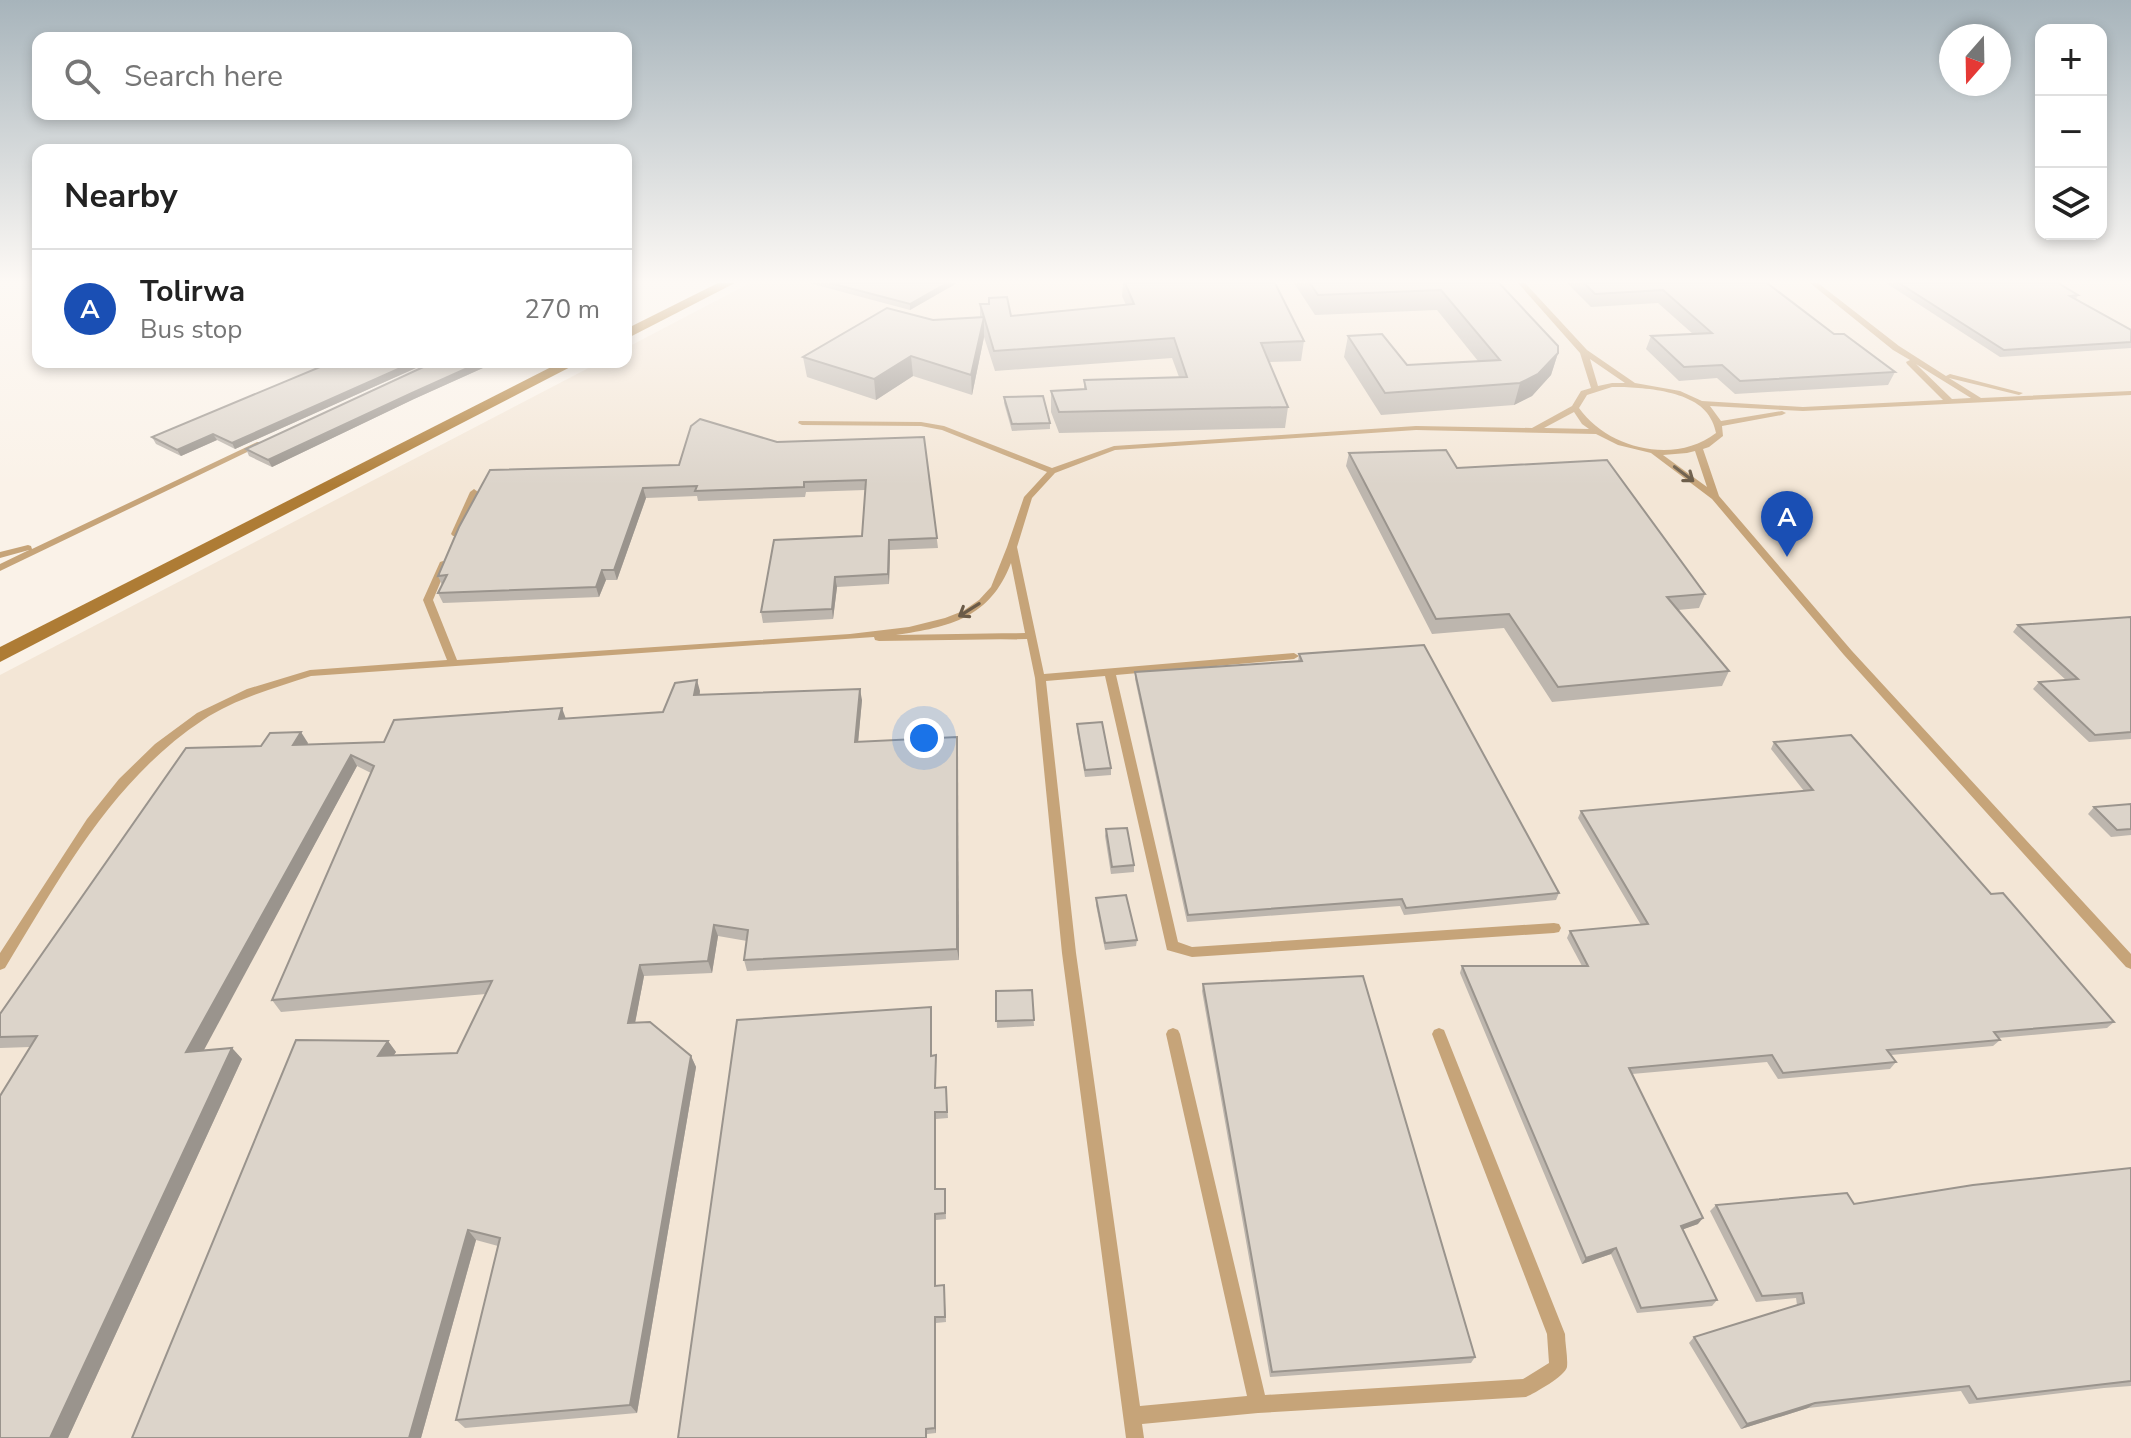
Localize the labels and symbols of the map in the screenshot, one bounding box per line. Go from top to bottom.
north arrow [1939,24,2011,96]
one-way arrow [1673,466,1694,483]
pin: A [1761,491,1813,557]
one-way arrow [958,602,981,618]
your location [904,718,944,758]

